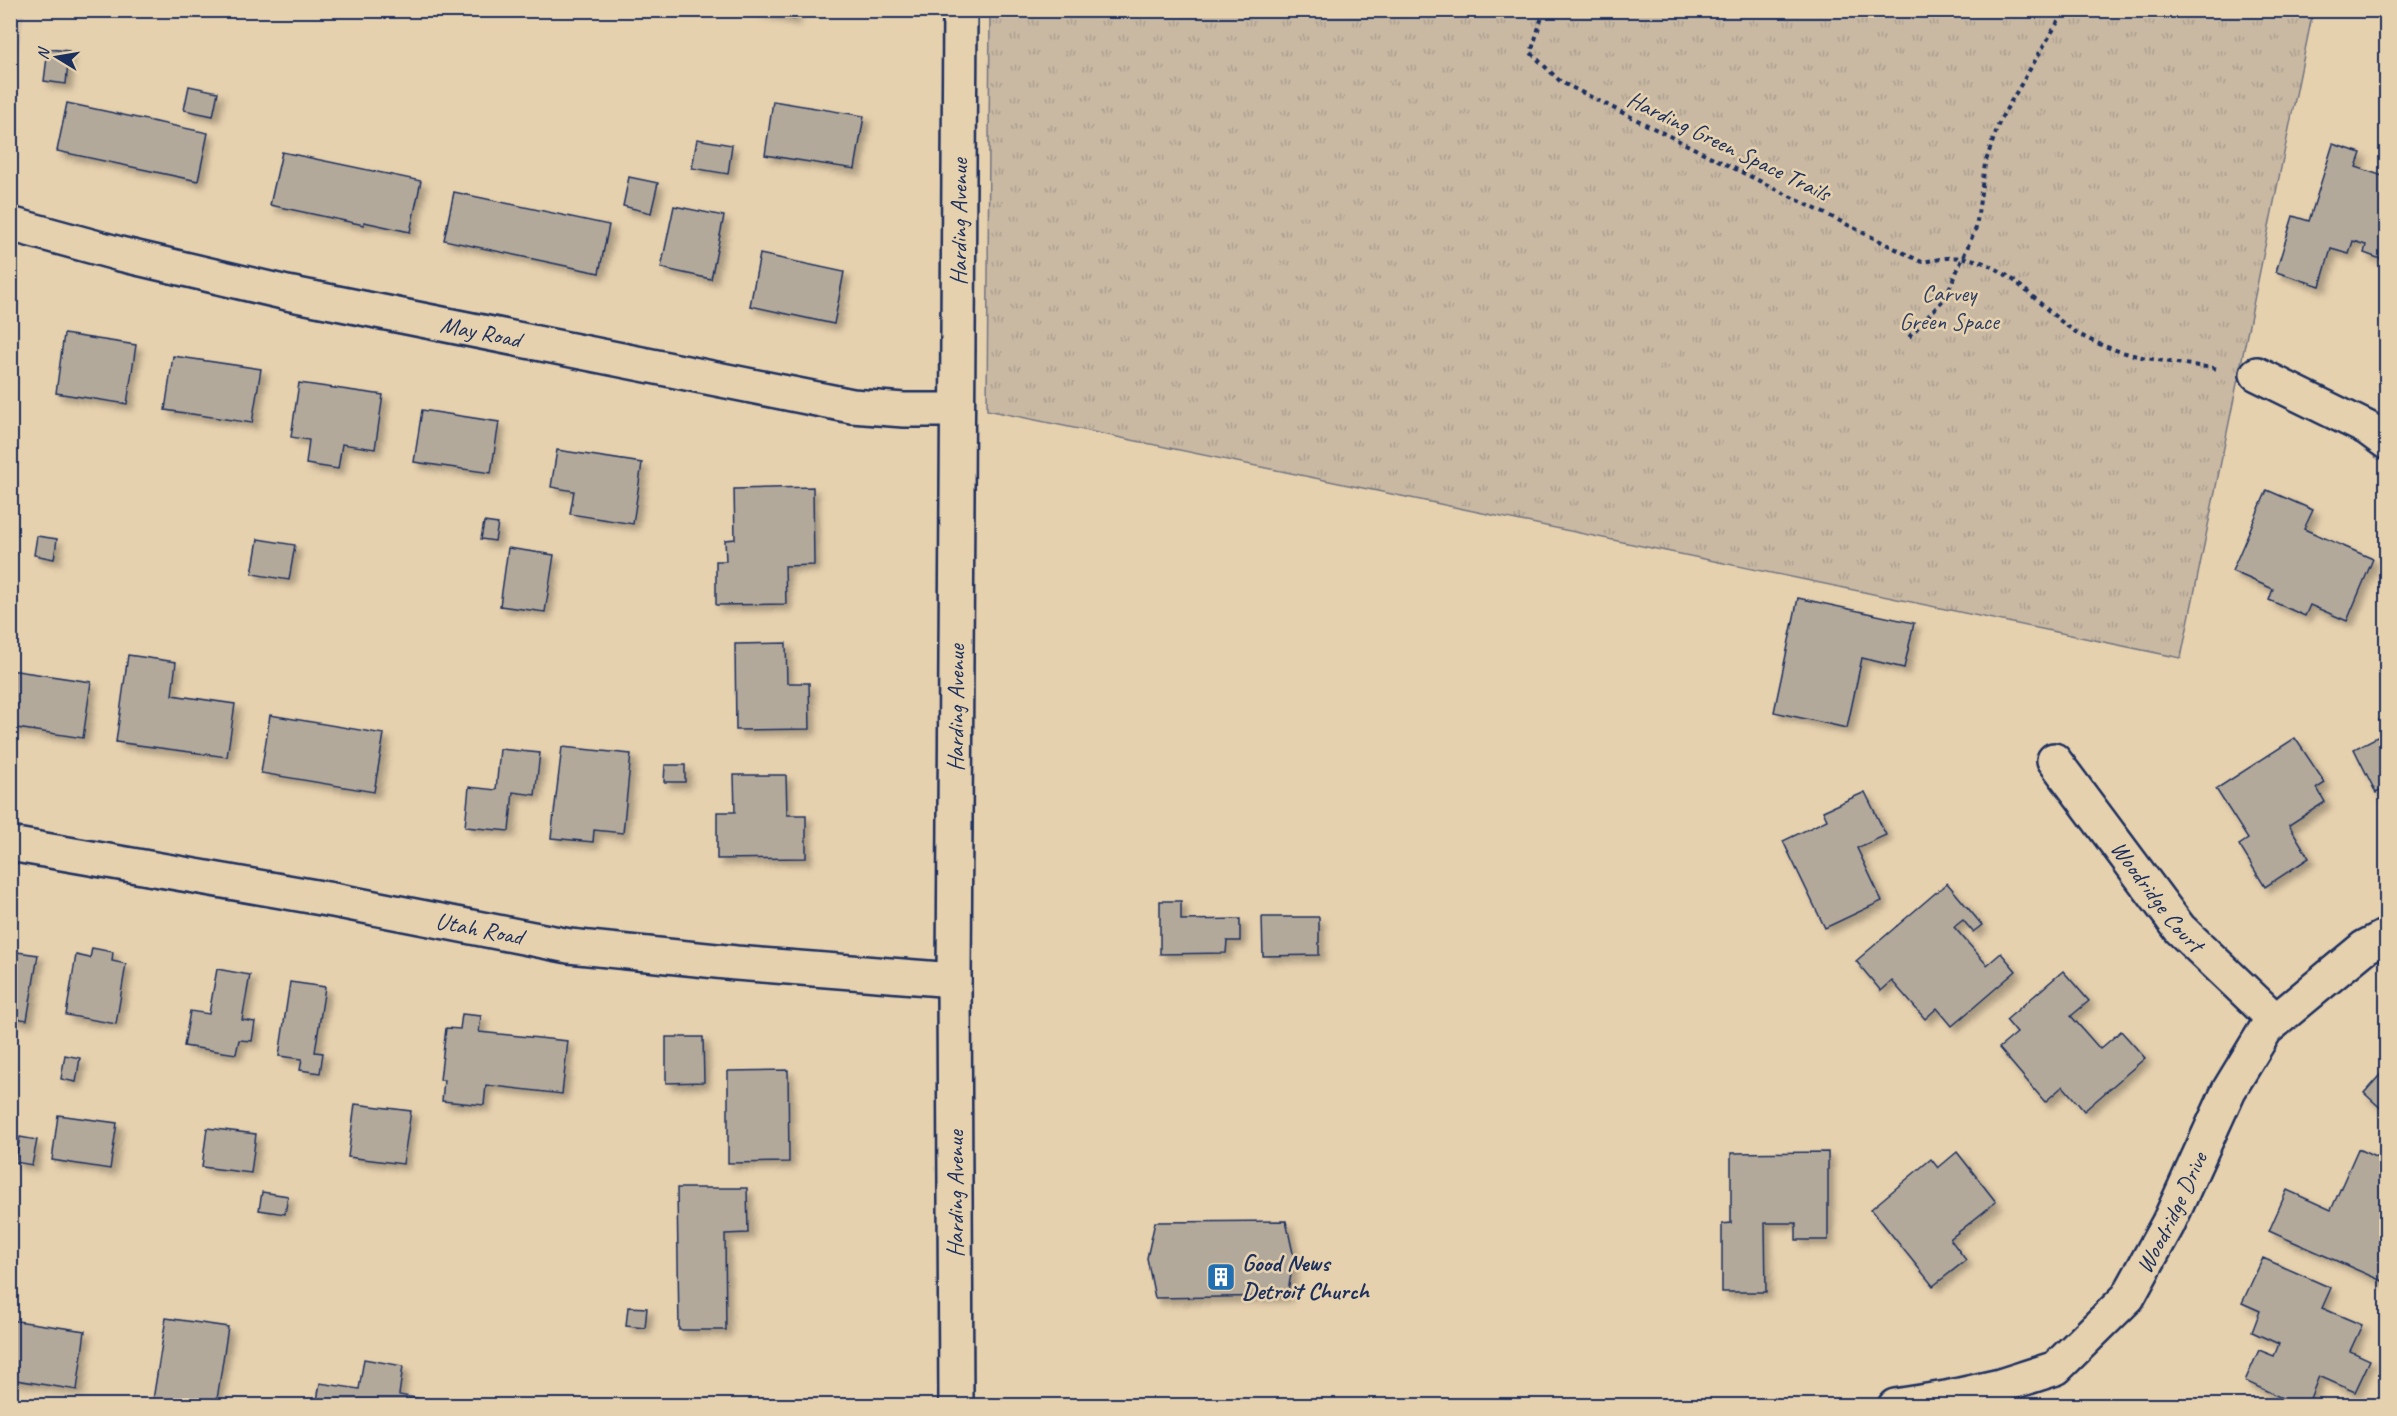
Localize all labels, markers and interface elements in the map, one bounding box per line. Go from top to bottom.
north arrow [27,27,87,87]
text: N [32,45,55,61]
street label: Harding Green Space Trails [1623,84,1837,209]
street label: Harding Avenue [943,156,974,286]
park label: Carvey Green Space [1899,278,2001,336]
street label: May Road [438,309,527,355]
street label: Harding Avenue [940,642,971,772]
street label: Woodridge Court [2104,835,2212,961]
street label: Utah Road [433,905,529,952]
street label: Harding Avenue [940,1128,970,1257]
street label: Woodridge Drive [2129,1145,2215,1278]
place label: Good News Detroit Church [1242,1248,1371,1306]
building icon: Good News Detroit Church [1205,1261,1237,1293]

